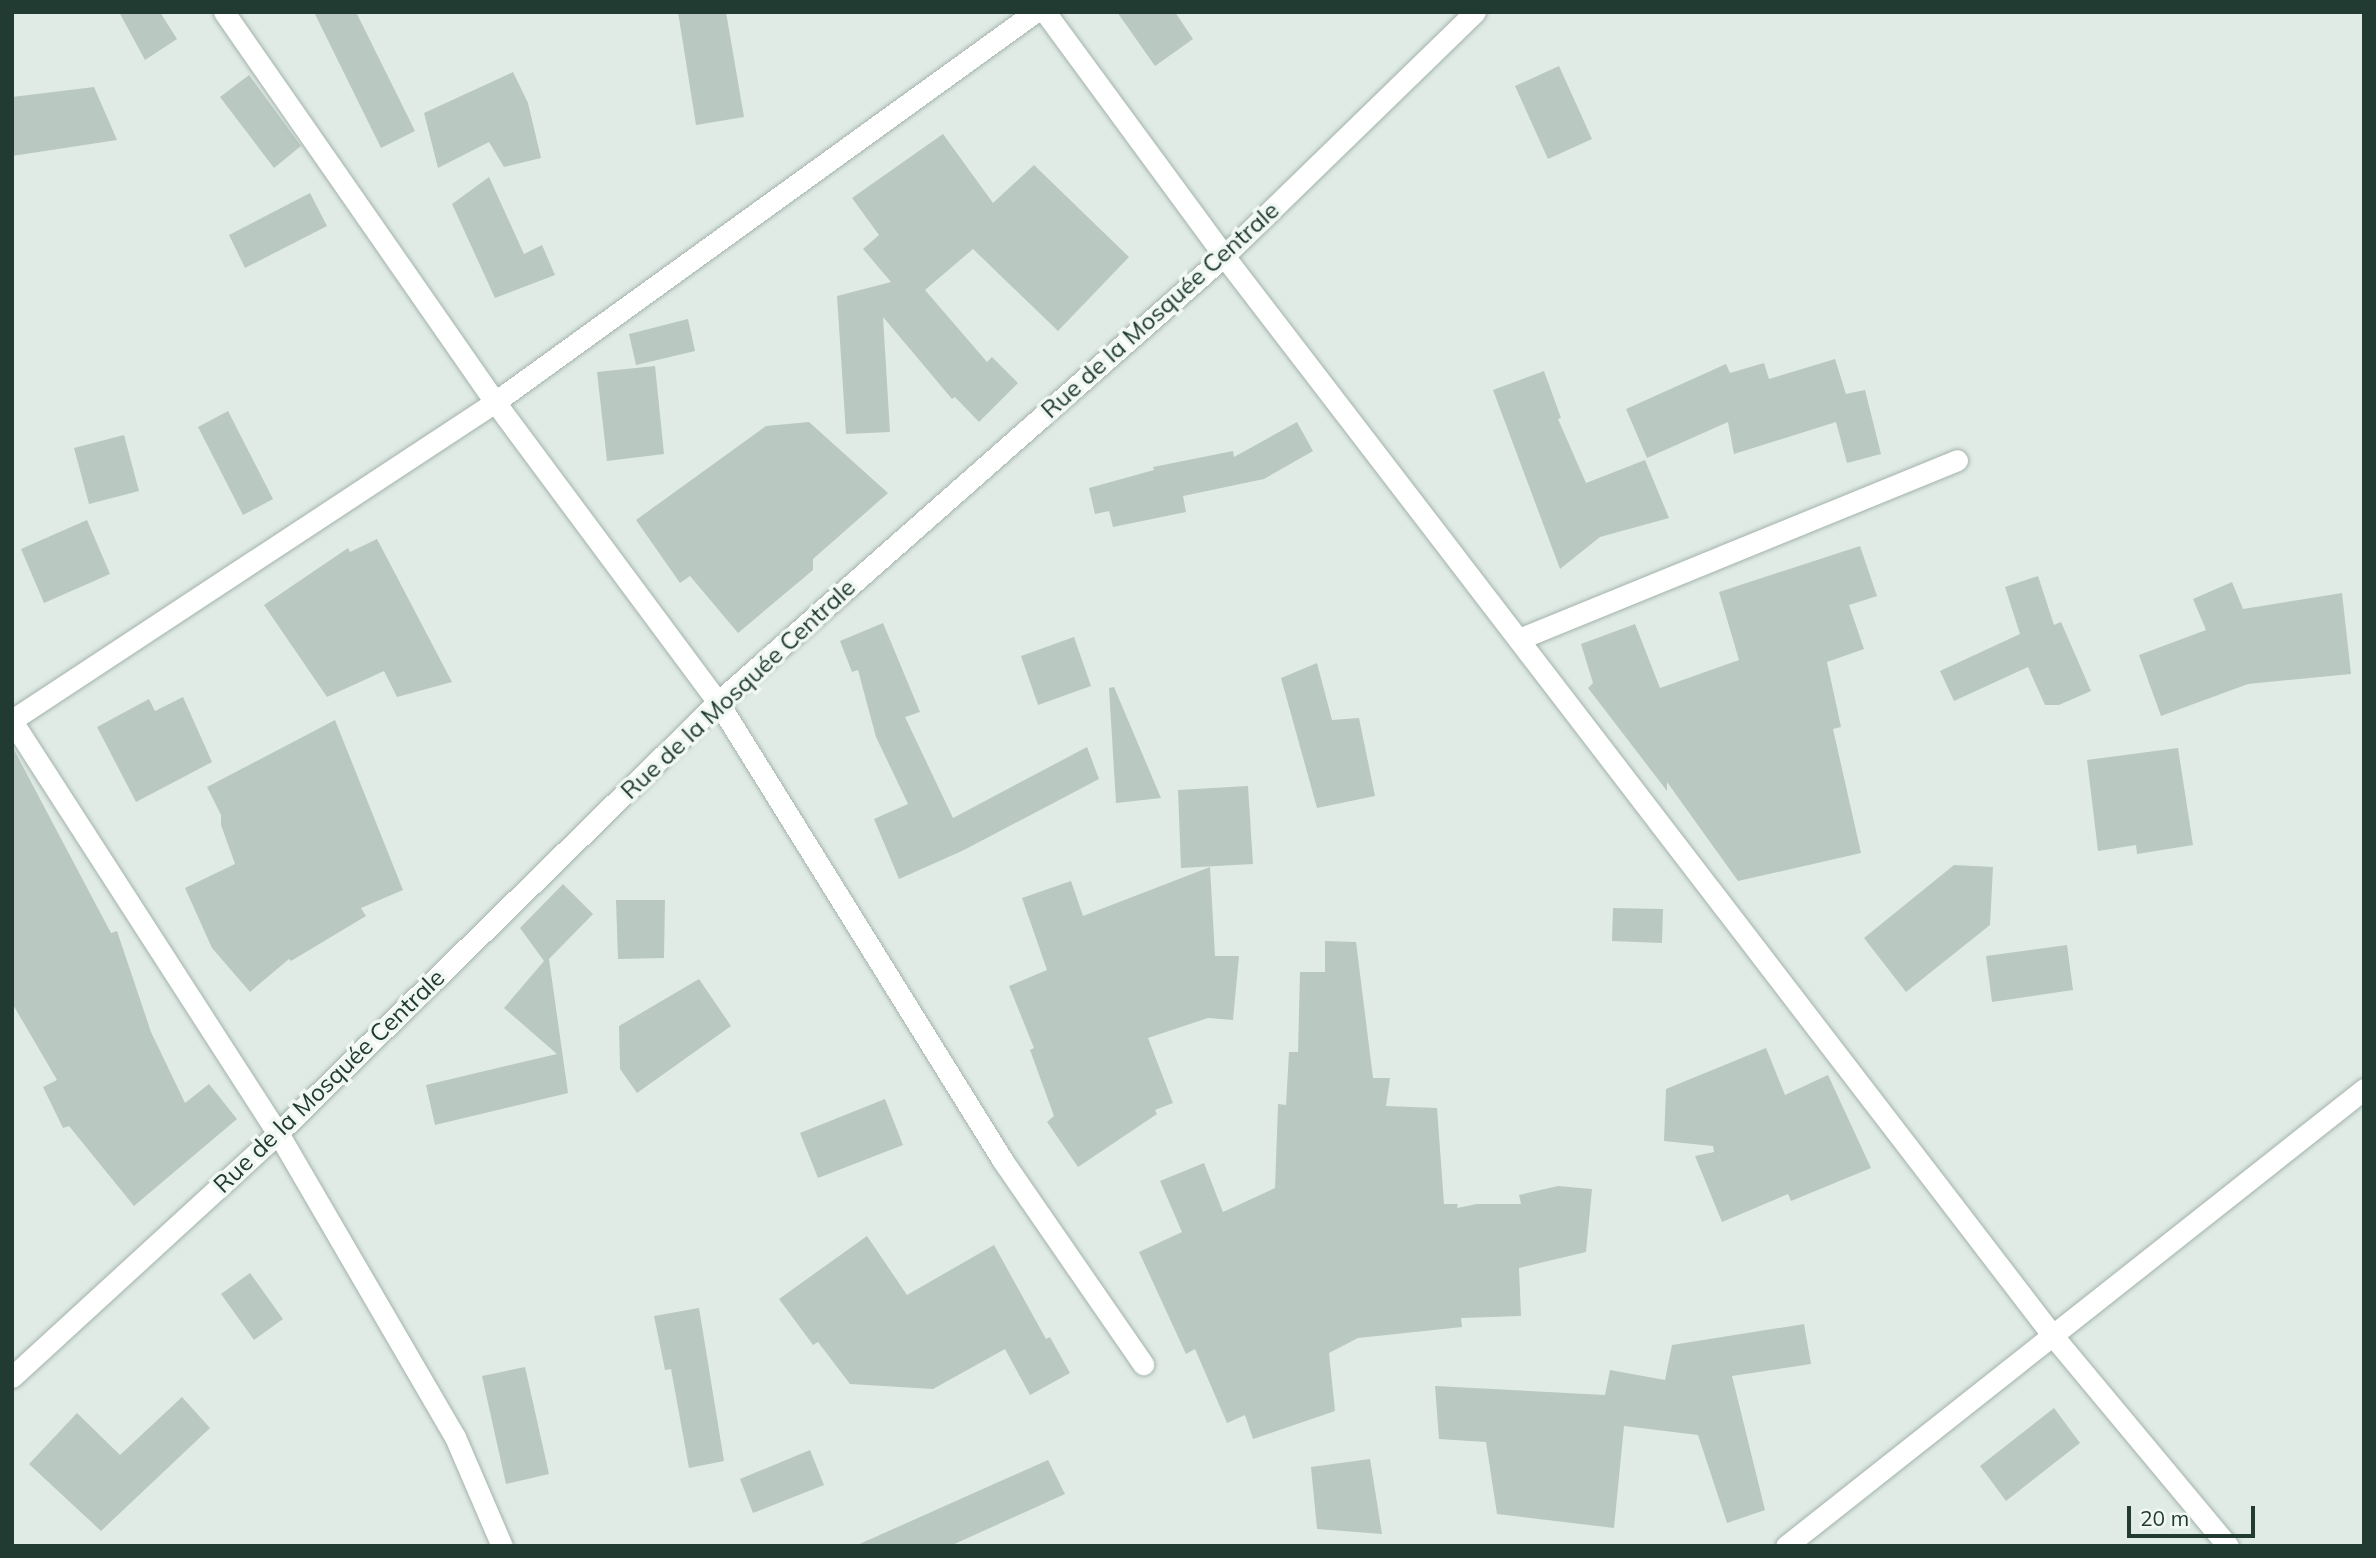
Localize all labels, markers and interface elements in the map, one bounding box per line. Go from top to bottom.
street label: Rue de la Mosquée Centrale [1035,196,1285,424]
street label: Rue de la Mosquée Centrale [615,573,861,805]
street label: Rue de la Mosquée Centrale [208,963,450,1199]
scale bar [2131,1492,2259,1536]
text: 20 m [2140,1505,2189,1531]

